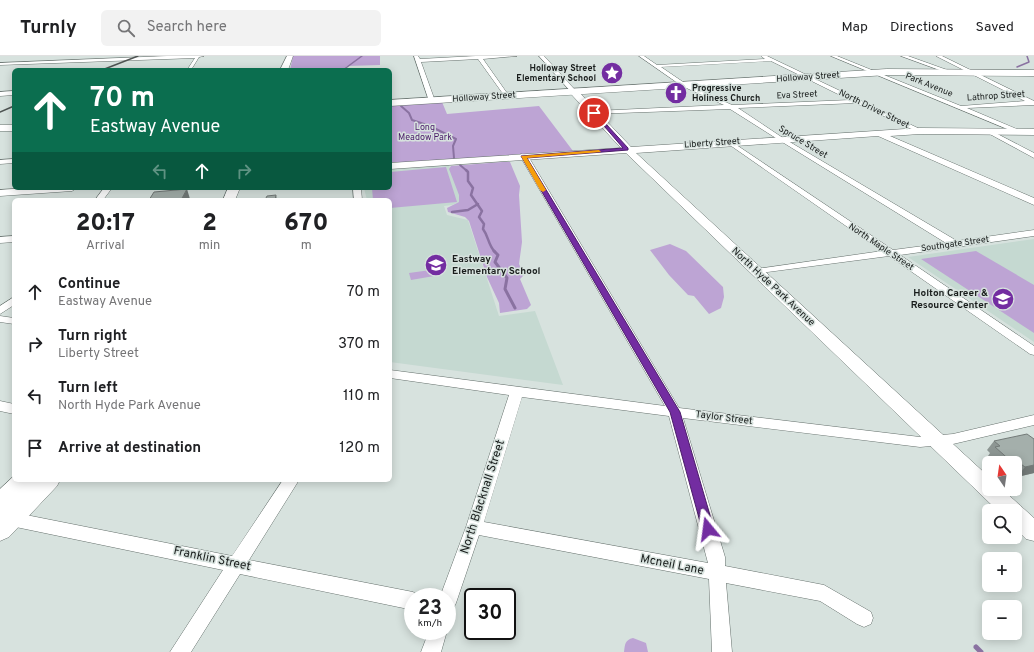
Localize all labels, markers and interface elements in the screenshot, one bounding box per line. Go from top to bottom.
search box [101,10,381,46]
text: Turnly [20,16,77,40]
icon: search [115,17,137,39]
text: Search here [147,18,227,37]
text: Map [842,19,868,36]
text: Directions [890,19,954,36]
text: Saved [976,19,1014,36]
place icon: Holloway Street Elementary School [599,60,625,86]
place label: Holloway Street Elementary School [516,63,596,84]
street label: Holloway Street [776,69,840,85]
street label: Park Avenue [904,70,955,100]
church icon: Progressive Holiness Church [663,80,689,106]
text: 70 m [90,81,155,117]
place label: Progressive Holiness Church [692,83,760,104]
icon: ahead [24,84,76,136]
street label: North Driver Street [837,87,911,131]
street label: Eva Street [776,88,818,102]
street label: Lathrop Street [967,88,1025,104]
street label: Holloway Street [452,89,516,105]
pin [577,96,611,130]
icon: arrive [583,102,605,124]
text: Eastway Avenue [90,116,220,139]
park label: Long Meadow Park [398,122,452,143]
street label: Spruce Street [777,123,829,161]
street label: Liberty Street [684,136,740,150]
icon: left [149,160,171,182]
icon: ahead [191,160,213,182]
icon: right [233,160,255,182]
text: 20:17 [76,209,135,239]
text: 2 [202,209,217,239]
text: 670 [284,209,328,239]
street label: North Maple Street [846,221,916,273]
street label: Southgate Street [920,234,990,254]
text: Arrival [86,238,125,254]
text: min [199,238,220,254]
text: m [301,238,312,254]
street label: North Hyde Park Avenue [728,245,818,329]
school or university icon: Eastway Elementary School [423,252,449,278]
place label: Eastway Elementary School [452,253,541,278]
text: Continue [58,275,120,294]
icon: ahead [24,281,46,303]
text: 70 m [347,283,380,302]
school or university icon: Holton Career & Resource Center [990,286,1016,312]
place label: Holton Career & Resource Center [911,287,989,312]
text: Eastway Avenue [58,294,152,310]
text: Turn right [58,327,127,346]
icon: right [24,333,46,355]
text: 370 m [338,335,380,354]
text: Liberty Street [58,346,139,362]
text: Turn left [58,379,118,398]
icon: left [24,385,46,407]
text: 110 m [343,387,380,406]
text: North Hyde Park Avenue [58,398,201,414]
street label: Taylor Street [695,408,754,428]
icon: arrive [24,437,46,459]
street label: North Blacknall Street [457,438,509,556]
text: Arrive at destination [58,439,201,458]
text: 120 m [339,439,380,458]
north arrow [982,456,1022,496]
map controls [982,456,1022,640]
button: search [982,504,1022,544]
position arrow [687,508,729,550]
street label: Franklin Street [172,543,252,575]
street label: Mcneil Lane [639,551,705,579]
button: + [982,552,1022,592]
speed limit sign: 30 [464,588,516,640]
text: 23 [418,596,442,622]
button: − [982,600,1022,640]
text: km/h [418,617,442,630]

